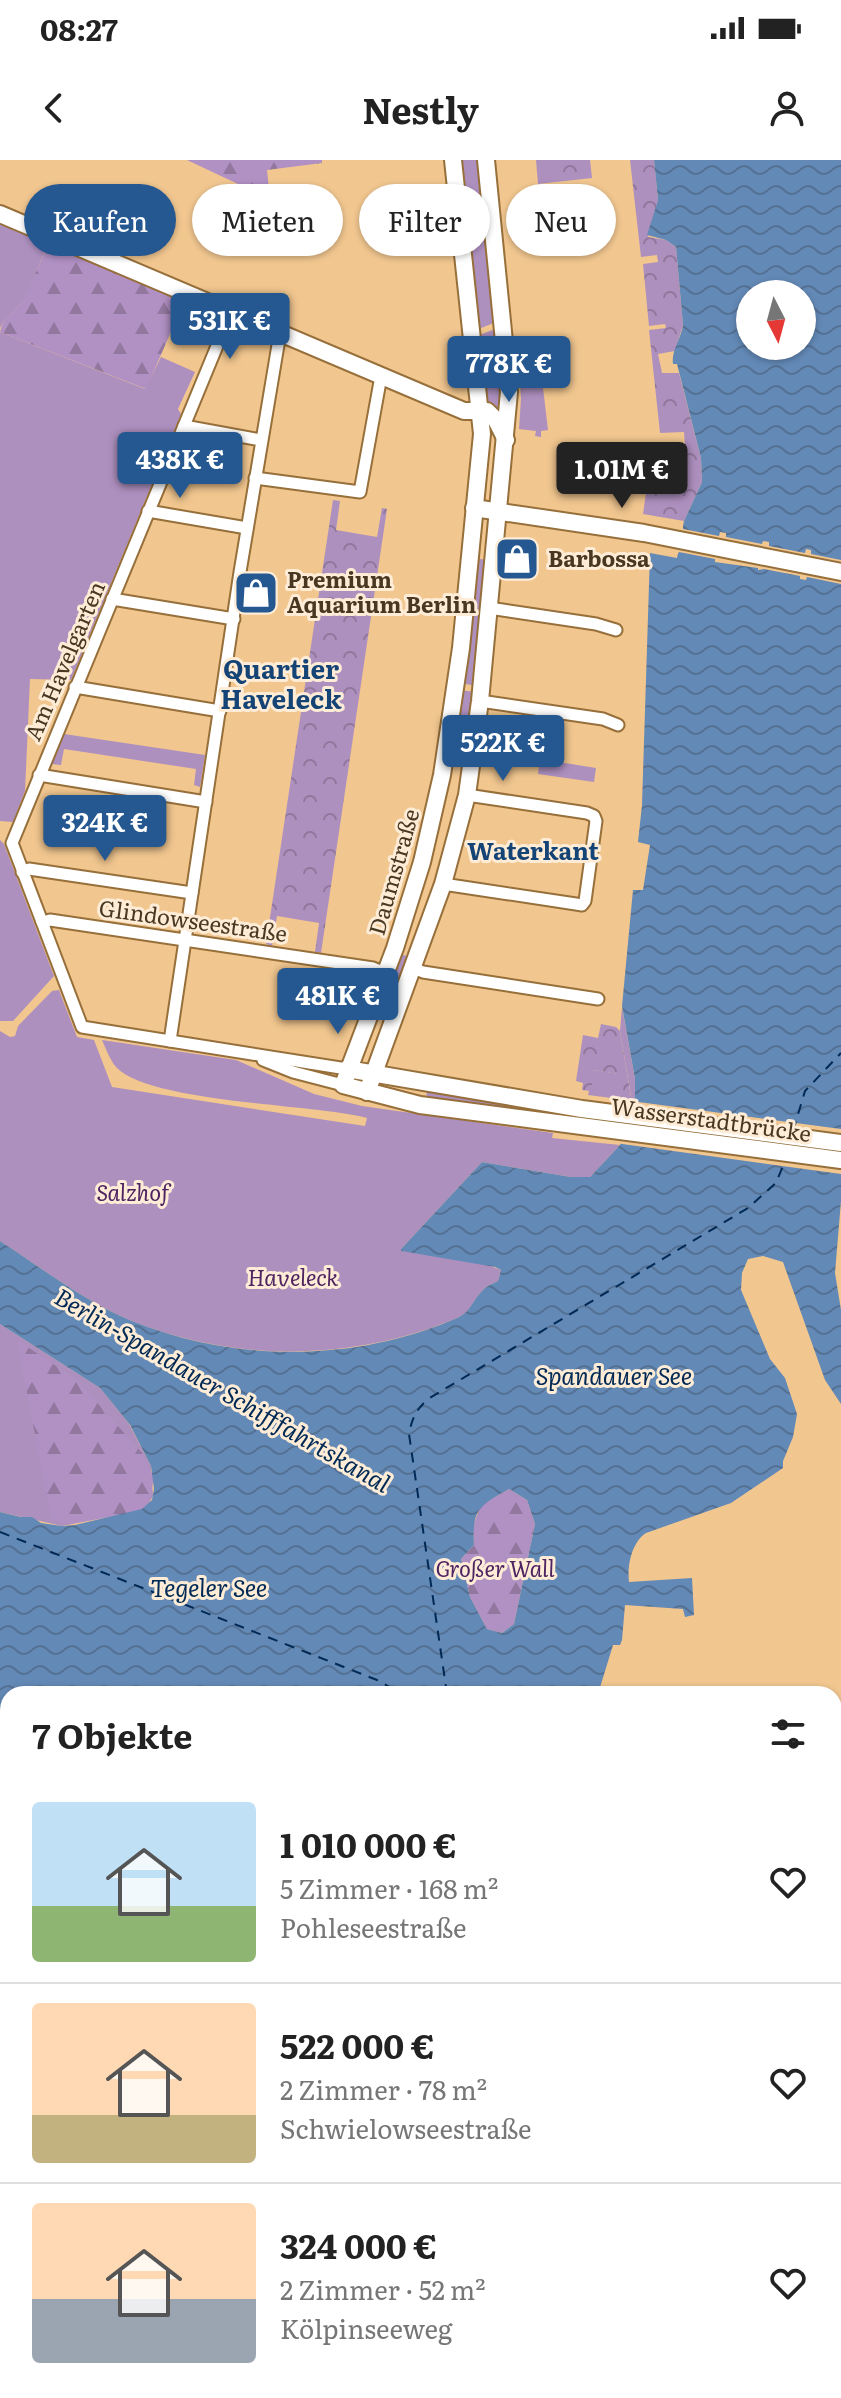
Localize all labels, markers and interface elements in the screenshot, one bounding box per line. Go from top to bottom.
text: 08:27 [40,6,118,50]
text: Nestly [362,82,479,135]
icon: back [32,86,76,130]
icon: person [765,86,809,130]
chip: Kaufen [24,184,176,256]
chip: Mieten [192,184,343,256]
chip: Filter [359,184,490,256]
chip: Neu [506,184,616,256]
north arrow [736,280,816,360]
map controls [736,280,816,360]
pin: 531K € [165,293,295,361]
text: 531K € [189,299,271,338]
pin: 778K € [444,336,574,404]
text: 778K € [465,342,553,381]
pin: 438K € [115,432,245,500]
text: 438K € [135,438,225,477]
pin: 1.01M € [548,442,696,510]
text: 1.01M € [574,448,670,487]
shop icon: Barbossa [493,535,541,583]
place label: Barbossa [548,541,650,574]
place label: Premium Aquarium Berlin [287,562,476,620]
shop icon: Premium Aquarium Berlin [232,569,280,617]
street label: Am Havelgarten [15,576,112,745]
district label: Quartier Haveleck [220,648,342,717]
pin: 522K € [438,715,568,783]
text: 522K € [460,721,546,760]
pin: 324K € [40,795,170,863]
text: 324K € [61,801,149,840]
street label: Daumstraße [359,805,426,939]
district label: Waterkant [467,832,599,867]
street label: Glindowseestraße [97,890,289,949]
pin: 481K € [273,968,403,1036]
text: 481K € [295,974,381,1013]
street label: Wasserstadtbrücke [609,1088,814,1149]
park label: Salzhof [97,1175,172,1208]
park label: Haveleck [248,1260,338,1293]
water label: Berlin-Spandauer Schifffahrtskanal [49,1278,398,1500]
water label: Spandauer See [536,1357,692,1392]
park label: Großer Wall [435,1551,555,1584]
water label: Tegeler See [151,1569,267,1604]
text: 7 Objekte [32,1709,193,1759]
icon: filters [766,1712,810,1756]
text: 1 010 000 € [280,1818,457,1868]
icon: home [96,1834,192,1930]
icon: heart [766,1860,810,1904]
text: 5 Zimmer · 168 m² [280,1868,498,1907]
text: Pohleseestraße [280,1907,466,1946]
text: 522 000 € [280,2019,435,2069]
icon: home [96,2035,192,2131]
icon: heart [766,2061,810,2105]
text: 2 Zimmer · 78 m² [280,2069,487,2108]
text: Schwielowseestraße [280,2108,532,2147]
text: 324 000 € [280,2219,437,2269]
icon: home [96,2235,192,2331]
icon: heart [766,2261,810,2305]
text: 2 Zimmer · 52 m² [280,2269,486,2308]
text: Kölpinseeweg [280,2308,453,2347]

